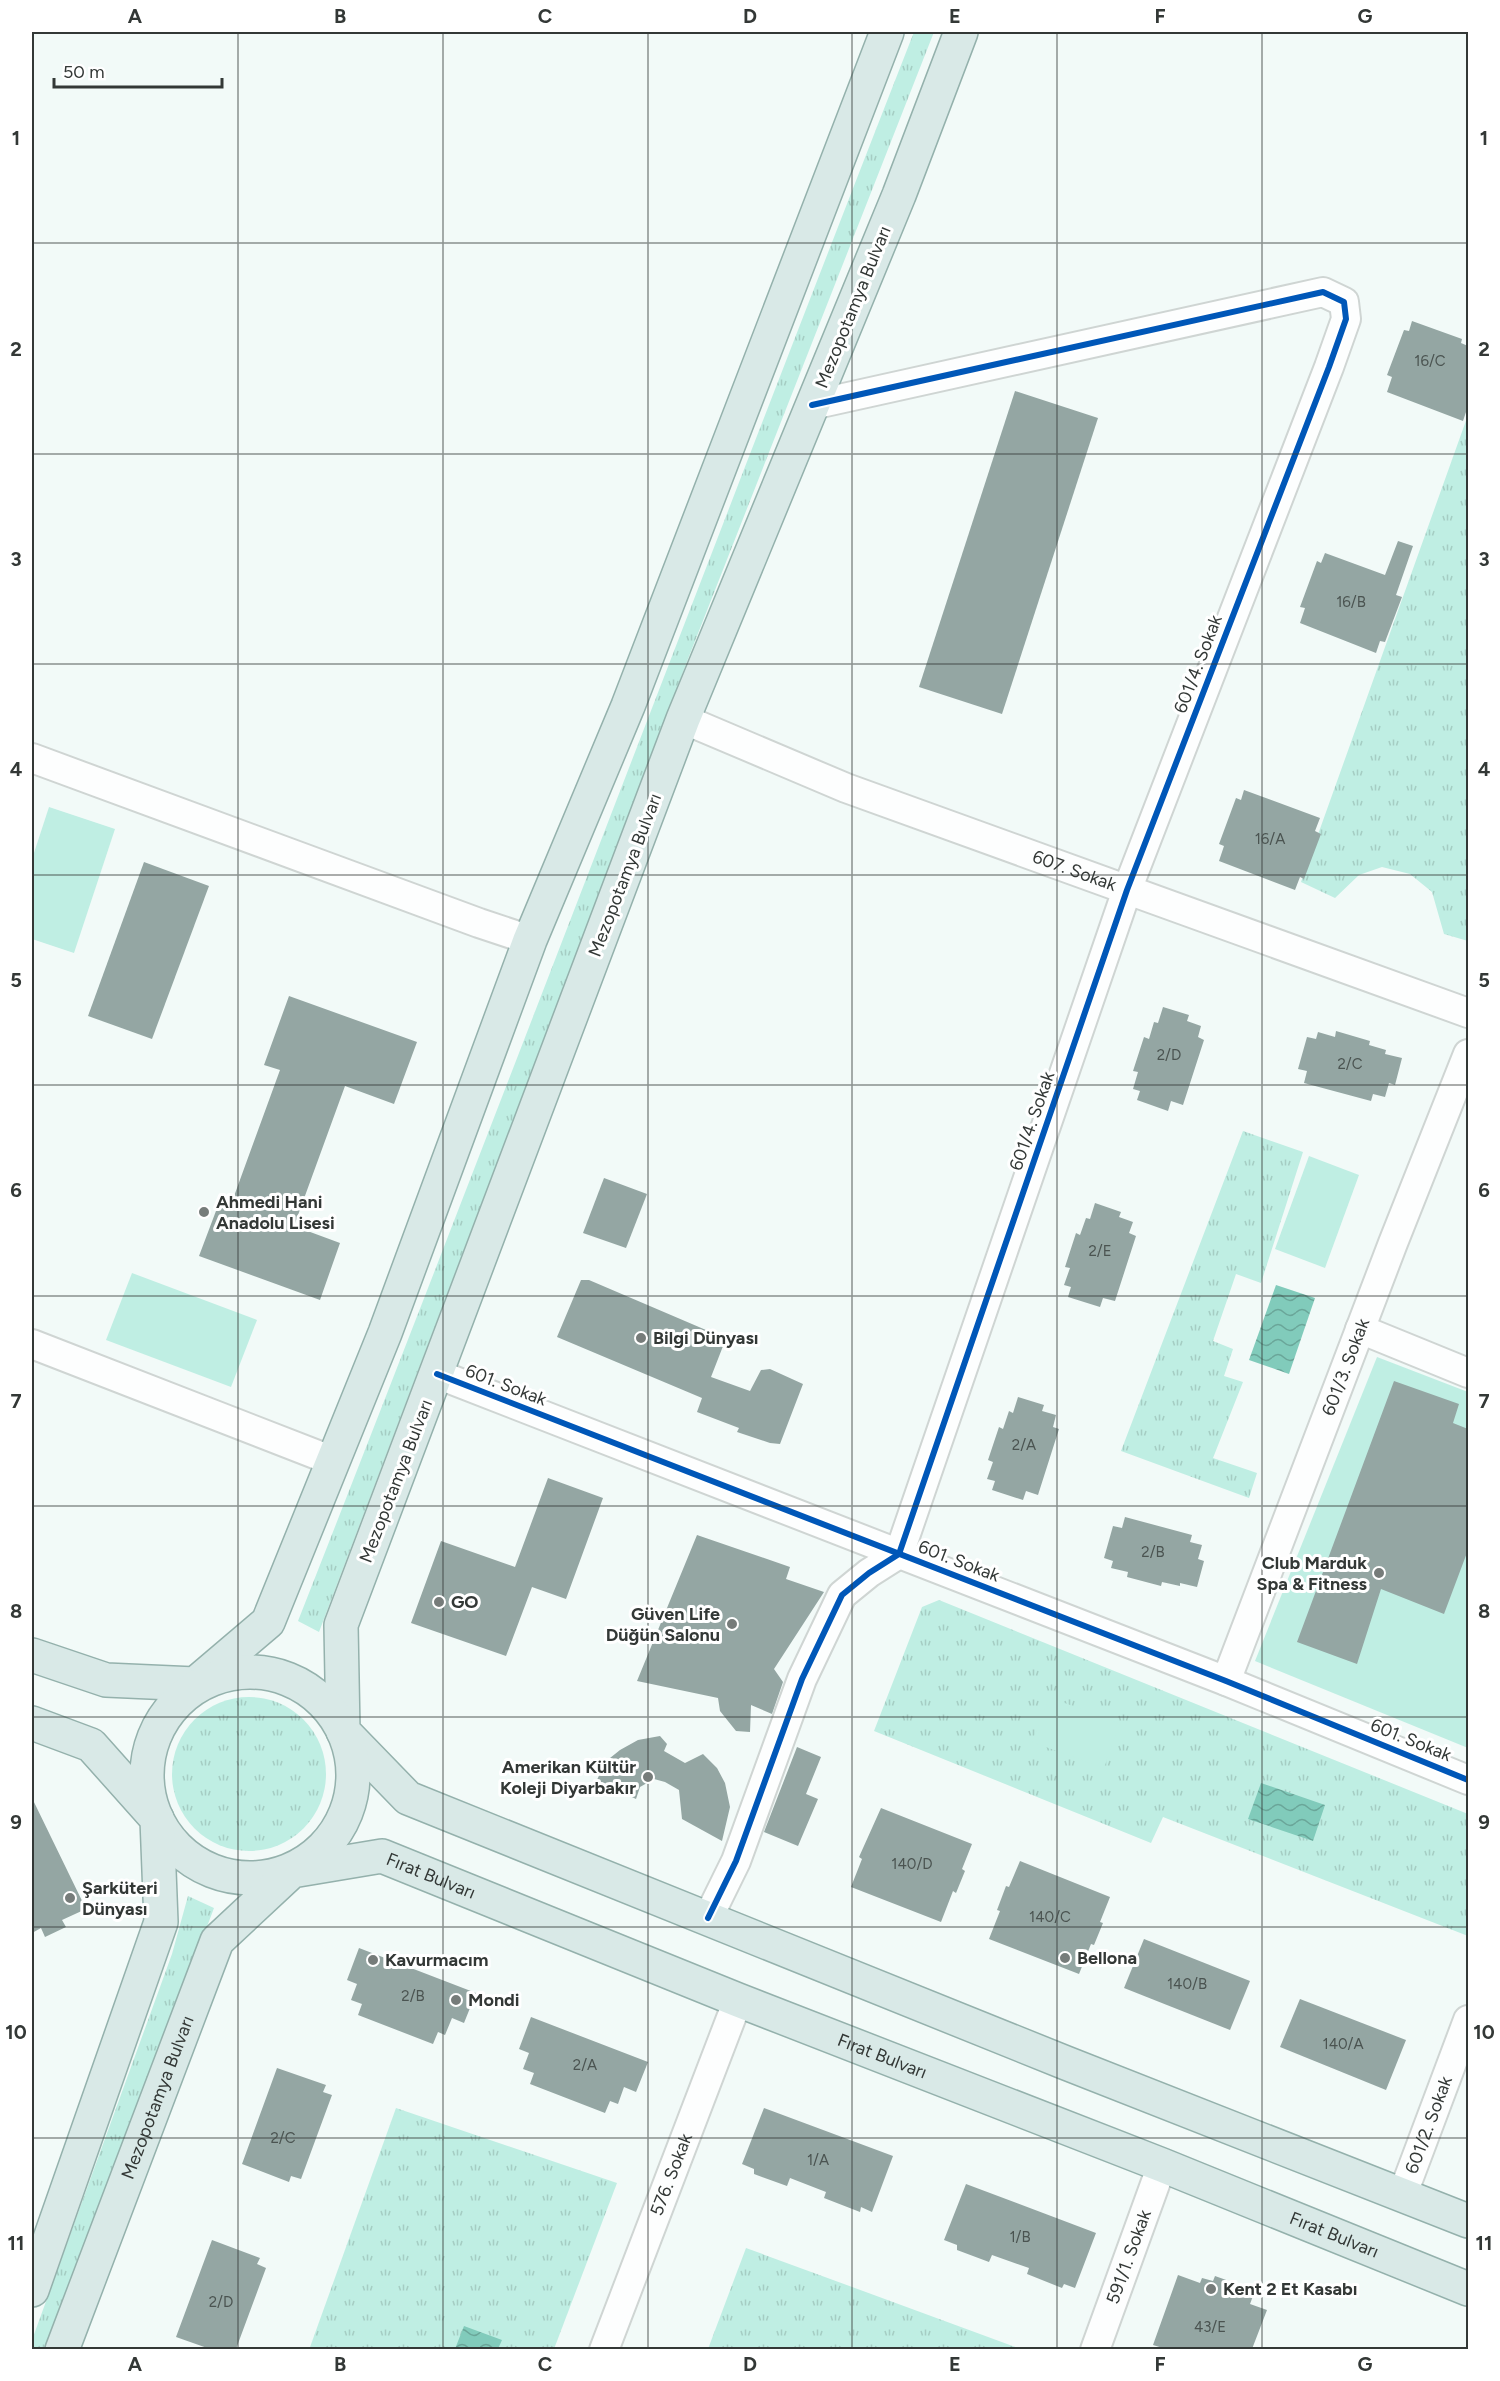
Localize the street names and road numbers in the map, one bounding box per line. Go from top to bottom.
street label: Mezopotamya Bulvarı [810,223,896,391]
street label: 601/4. Sokak [1169,612,1227,716]
street label: Mezopotamya Bulvarı [584,790,666,960]
street label: 607. Sokak [1030,845,1120,896]
street label: 601/4. Sokak [1005,1068,1059,1173]
street label: 601/3. Sokak [1317,1315,1374,1419]
street label: 601. Sokak [462,1359,550,1411]
street label: Mezopotamya Bulvarı [355,1396,437,1566]
street label: 601. Sokak [915,1535,1003,1587]
street label: 601. Sokak [1367,1714,1455,1766]
street label: Fırat Bulvarı [383,1848,479,1904]
street label: Mezopotamya Bulvarı [117,2013,199,2182]
street label: Fırat Bulvarı [834,2029,930,2083]
street label: 601/2. Sokak [1400,2073,1457,2177]
street label: 576. Sokak [645,2130,697,2219]
street label: 591/1. Sokak [1102,2207,1156,2307]
street label: Fırat Bulvarı [1286,2207,1382,2263]

